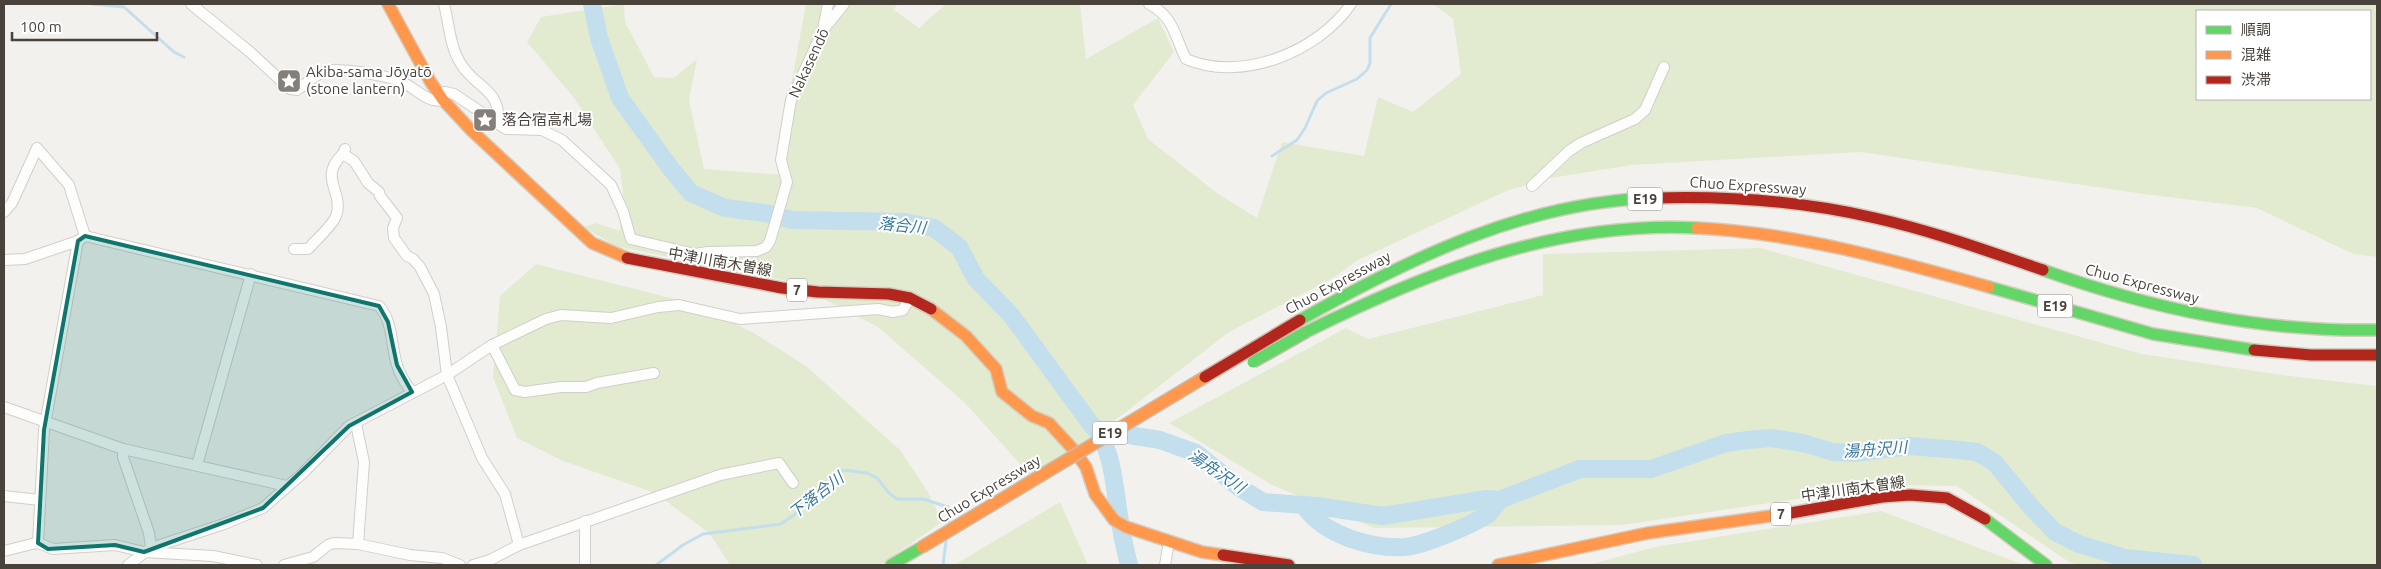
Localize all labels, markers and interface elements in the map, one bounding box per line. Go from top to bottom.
scale bar [12,10,158,42]
legend [2196,10,2371,100]
text: 100 m [20,18,62,35]
text: 順調 [2241,21,2271,38]
street label: Nakasendō [785,25,832,100]
text: 混雑 [2241,46,2271,63]
place label: Akiba-sama Jōyatō (stone lantern) [306,63,432,97]
place icon: Akiba-sama Jōyatō (stone lantern) [276,68,302,94]
text: 渋滞 [2241,71,2271,88]
place icon: 落合宿高札場 [472,107,498,133]
place label: 落合宿高札場 [502,111,592,128]
street label: Chuo Expressway [1689,173,1807,198]
road number: E19 [1628,188,1662,210]
water label: 落合川 [877,214,929,237]
street label: 中津川南木曽線 [667,244,773,279]
street label: Chuo Expressway [1282,248,1393,318]
street label: Chuo Expressway [2083,260,2201,307]
road number: 7 [787,278,807,302]
road number: E19 [2038,294,2072,318]
road number: E19 [1092,422,1128,444]
water label: 湯舟沢川 [1842,438,1910,460]
water label: 湯舟沢川 [1185,446,1250,497]
street label: Chuo Expressway [934,451,1043,526]
water label: 下落合川 [785,467,848,522]
street label: 中津川南木曽線 [1800,473,1906,504]
road number: 7 [1771,502,1791,526]

